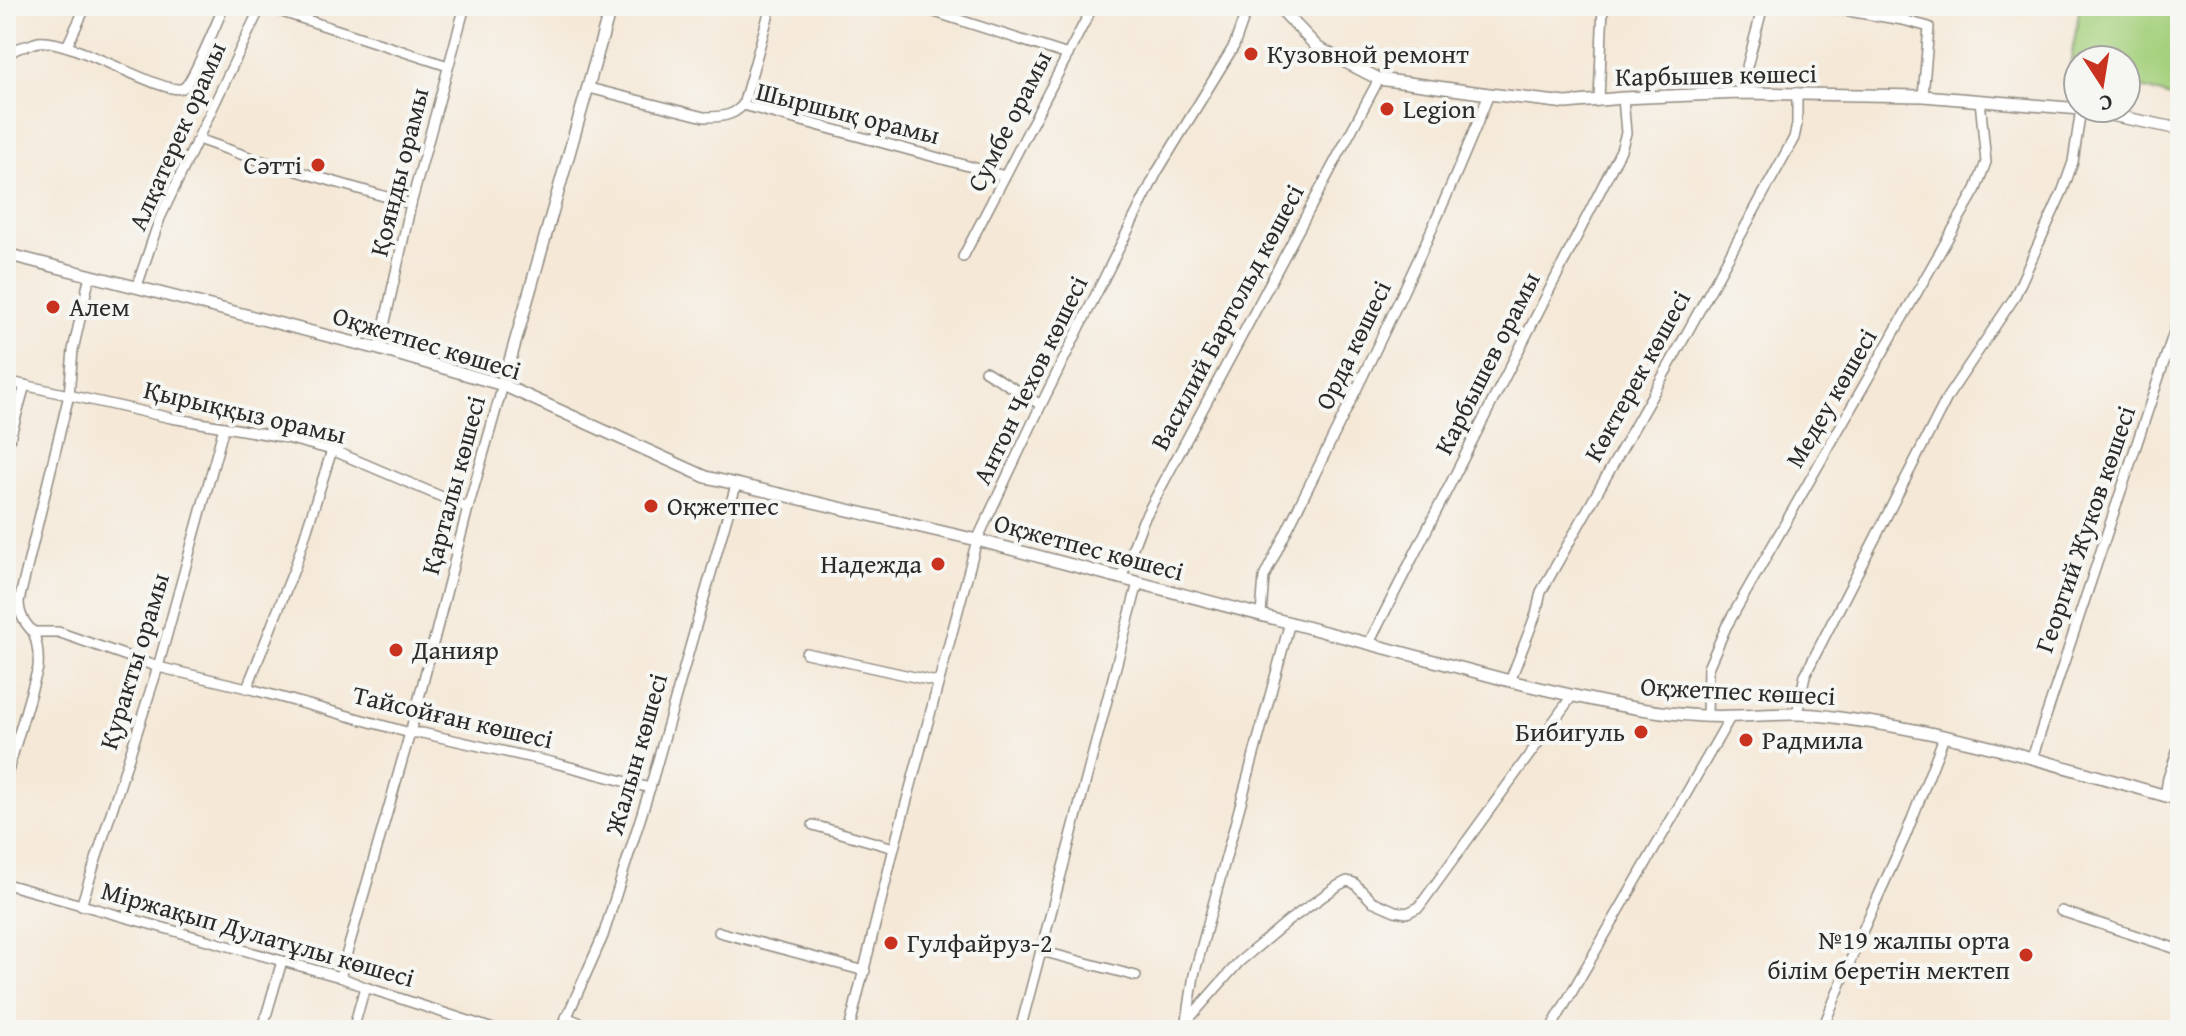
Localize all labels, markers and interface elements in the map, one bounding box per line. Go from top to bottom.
place label: Кузовной ремонт [1267,34,1469,73]
street label: Алқатерек орамы [117,35,236,236]
street label: Сумбе орамы [956,43,1061,198]
north arrow [2062,44,2142,124]
marker: Кузовной ремонт [1242,45,1260,63]
street label: Карбышев көшесі [1615,53,1817,96]
street label: Шыршық орамы [752,71,944,154]
street label: Қоянды орамы [359,83,438,260]
text: С [2097,87,2116,121]
place label: Legion [1403,89,1476,128]
marker: Legion [1378,100,1396,118]
place label: Сәттi [243,145,302,184]
marker: Сәттi [309,156,327,174]
street label: Василий Бартольд көшесі [1140,177,1313,457]
street label: Карбышев орамы [1424,265,1549,461]
street label: Антон Чехов көшесі [962,269,1097,491]
street label: Орда көшесі [1304,273,1401,416]
street label: Көктерек көшесі [1573,283,1700,469]
place label: Алем [69,287,130,326]
street label: Оқжетпес көшесі [328,295,526,390]
marker: Алем [44,298,62,316]
street label: Медеу көшесі [1775,321,1886,475]
street label: Қырыққыз орамы [140,369,350,454]
street label: Қарталы көшесі [410,391,495,579]
street label: Георгий Жуков көшесі [2024,400,2145,658]
place label: Оқжетпес [667,486,779,525]
marker: Оқжетпес [642,497,660,515]
street label: Оқжетпес көшесі [990,502,1188,591]
place label: Надежда [820,544,923,583]
marker: Надежда [929,555,947,573]
street label: Қуракты орамы [88,568,179,754]
place label: Данияр [411,630,499,669]
marker: Данияр [387,641,405,659]
street label: Оқжетпес көшесі [1640,666,1836,715]
street label: Жалын көшесі [594,669,677,840]
street label: Тайсойған көшесі [349,675,557,759]
place label: Бибигуль [1515,712,1625,751]
place label: Радмила [1762,720,1864,759]
marker: Бибигуль [1632,723,1650,741]
marker: Радмила [1737,731,1755,749]
street label: Міржақып Дулатұлы көшесі [97,870,419,997]
place label: №19 жалпы орта білім беретін мектеп [1767,920,2011,989]
place label: Гулфайруз-2 [907,923,1052,962]
marker: Гулфайруз-2 [882,934,900,952]
marker: №19 жалпы орта білім беретін мектеп [2017,946,2035,964]

